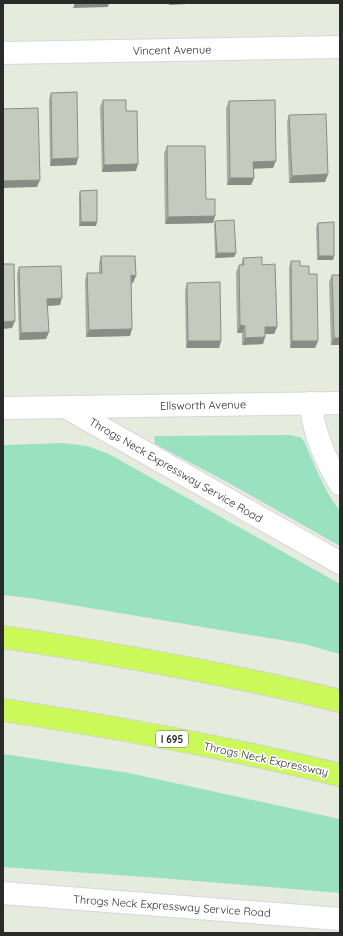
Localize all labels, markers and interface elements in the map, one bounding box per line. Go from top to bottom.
street label: Vincent Avenue [133,42,211,58]
street label: Ellsworth Avenue [160,397,246,413]
street label: Throgs Neck Expressway Service Road [87,414,265,526]
road number: I 695 [156,731,188,747]
street label: Throgs Neck Expressway [202,739,330,779]
street label: Throgs Neck Expressway Service Road [73,892,271,920]

